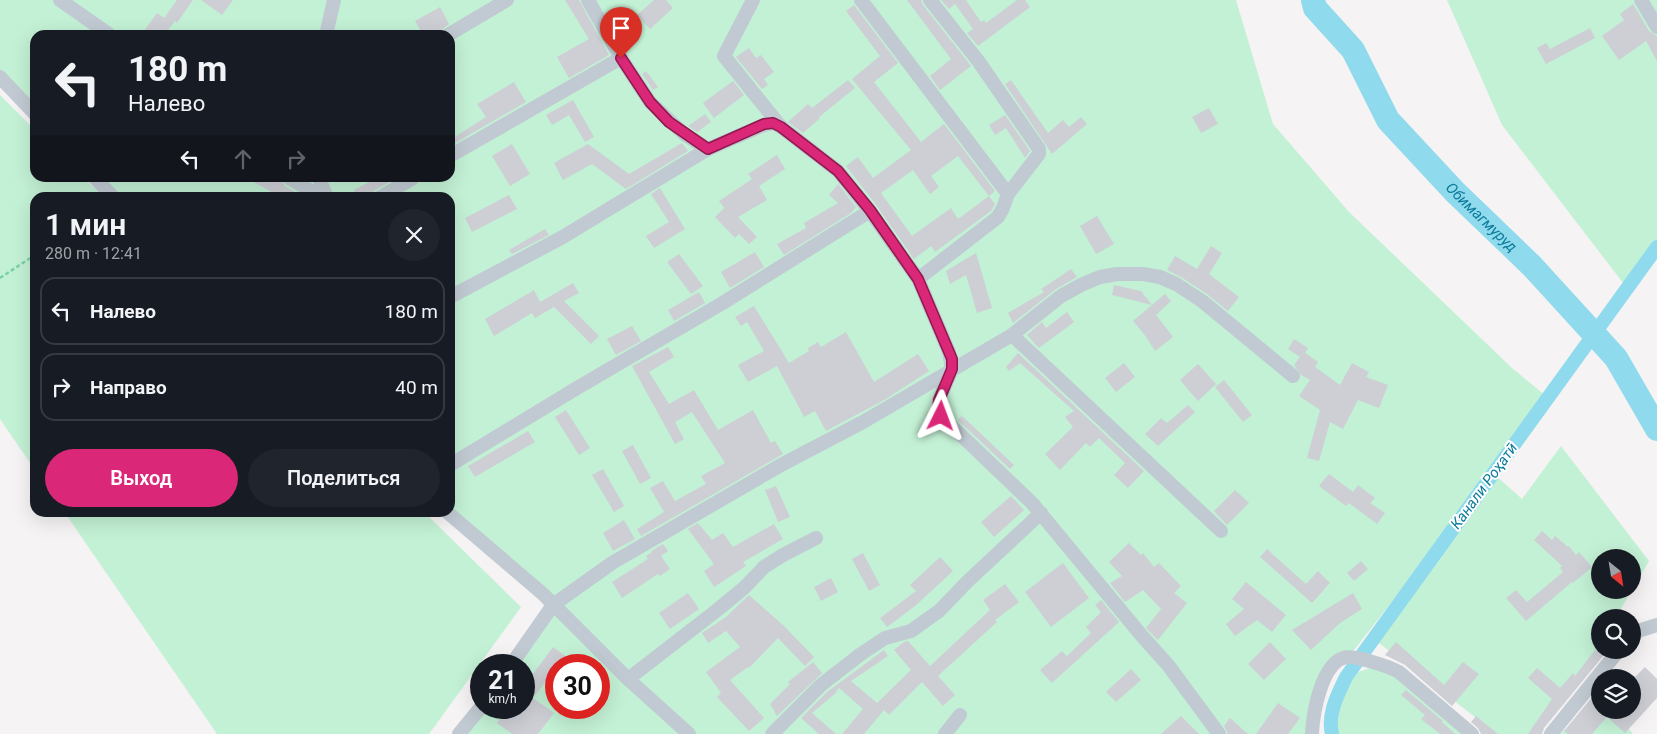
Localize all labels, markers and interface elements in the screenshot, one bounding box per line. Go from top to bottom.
pin [600,7,642,58]
icon: arrive [607,14,635,42]
text: 180 m [128,49,227,90]
icon: left [45,50,110,115]
text: Налево [128,91,205,116]
icon: left [176,145,204,173]
icon: ahead [229,145,257,173]
icon: right [282,145,310,173]
water label: Обимагмуруд [1442,179,1521,256]
text: 1 мин [45,207,126,242]
button: close [388,209,440,261]
text: 280 m · 12:41 [45,244,142,263]
icon: left [47,297,75,325]
text: Налево [90,300,156,323]
text: 180 m [385,300,438,323]
icon: right [47,373,75,401]
text: Направо [90,376,167,399]
text: 40 m [395,376,438,399]
position arrow [914,389,966,441]
water label: Канали Роҳатӣ [1447,439,1521,533]
button: Выход [45,449,238,507]
button: Поделиться [248,449,440,507]
north arrow [1591,549,1641,599]
map controls [1591,549,1641,719]
button: search [1591,609,1641,659]
speed limit sign: 30 [545,654,610,719]
text: 21 [488,666,517,695]
button: layers [1591,669,1641,719]
text: km/h [488,692,517,706]

